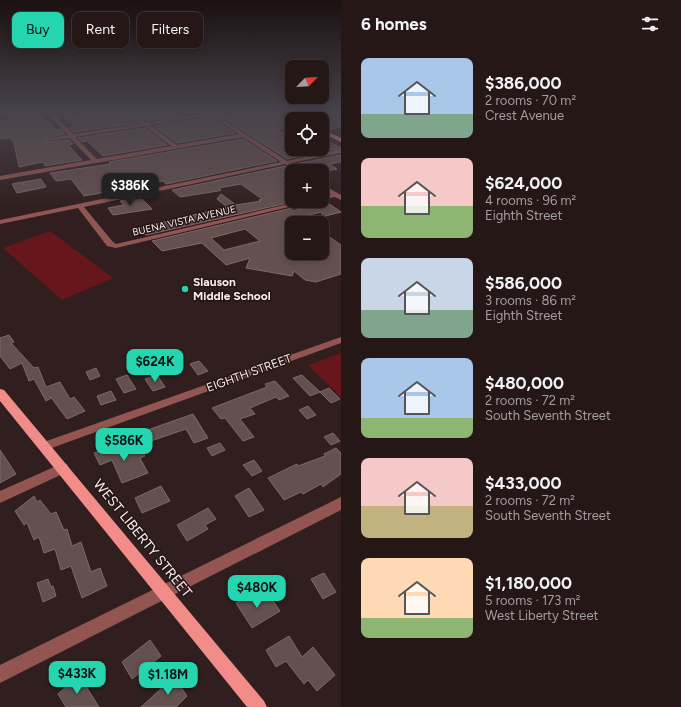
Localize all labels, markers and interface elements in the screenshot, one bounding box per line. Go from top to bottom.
chip: Buy [12,12,64,48]
chip: Rent [72,12,129,48]
chip: Filters [137,12,203,48]
icon: filters [639,13,661,35]
text: 6 homes [361,14,427,34]
north arrow [285,60,329,104]
map controls [285,60,329,260]
text: $386,000 [485,73,562,93]
icon: home [393,74,441,122]
text: 2 rooms · 70 m² [485,93,576,108]
text: Crest Avenue [485,108,564,123]
button: locate [285,112,329,156]
button: + [285,164,329,208]
pin: $386K [102,173,158,207]
text: $624,000 [485,173,562,193]
icon: home [393,174,441,222]
text: $386K [111,178,149,193]
text: 4 rooms · 96 m² [485,193,576,208]
street label: BUENA VISTA AVENUE [131,202,237,239]
text: Eighth Street [485,208,562,223]
button: − [285,216,329,260]
text: $586,000 [485,273,562,293]
icon: home [393,274,441,322]
place label: Slauson Middle School [193,275,271,303]
marker: Slauson Middle School [180,284,190,294]
text: 3 rooms · 86 m² [485,293,576,308]
text: Eighth Street [485,308,562,323]
pin: $624K [127,349,183,383]
street label: EIGHTH STREET [205,351,294,395]
text: $624K [135,354,175,369]
text: $480,000 [485,373,564,393]
icon: home [393,374,441,422]
text: 2 rooms · 72 m² [485,393,575,408]
text: South Seventh Street [485,408,611,423]
pin: $586K [96,428,152,462]
text: $586K [105,433,143,448]
text: $433,000 [485,473,562,493]
icon: home [393,474,441,522]
street label: WEST LIBERTY STREET [90,476,196,601]
text: 2 rooms · 72 m² [485,493,575,508]
text: South Seventh Street [485,508,611,523]
text: $1,180,000 [485,573,572,593]
icon: home [393,574,441,622]
pin: $480K [229,575,285,609]
text: $480K [237,580,277,595]
text: 5 rooms · 173 m² [485,593,580,608]
text: West Liberty Street [485,608,598,623]
pin: $433K [49,661,105,695]
pin: $1.18M [135,662,201,696]
text: $433K [58,666,96,681]
text: $1.18M [148,667,188,682]

